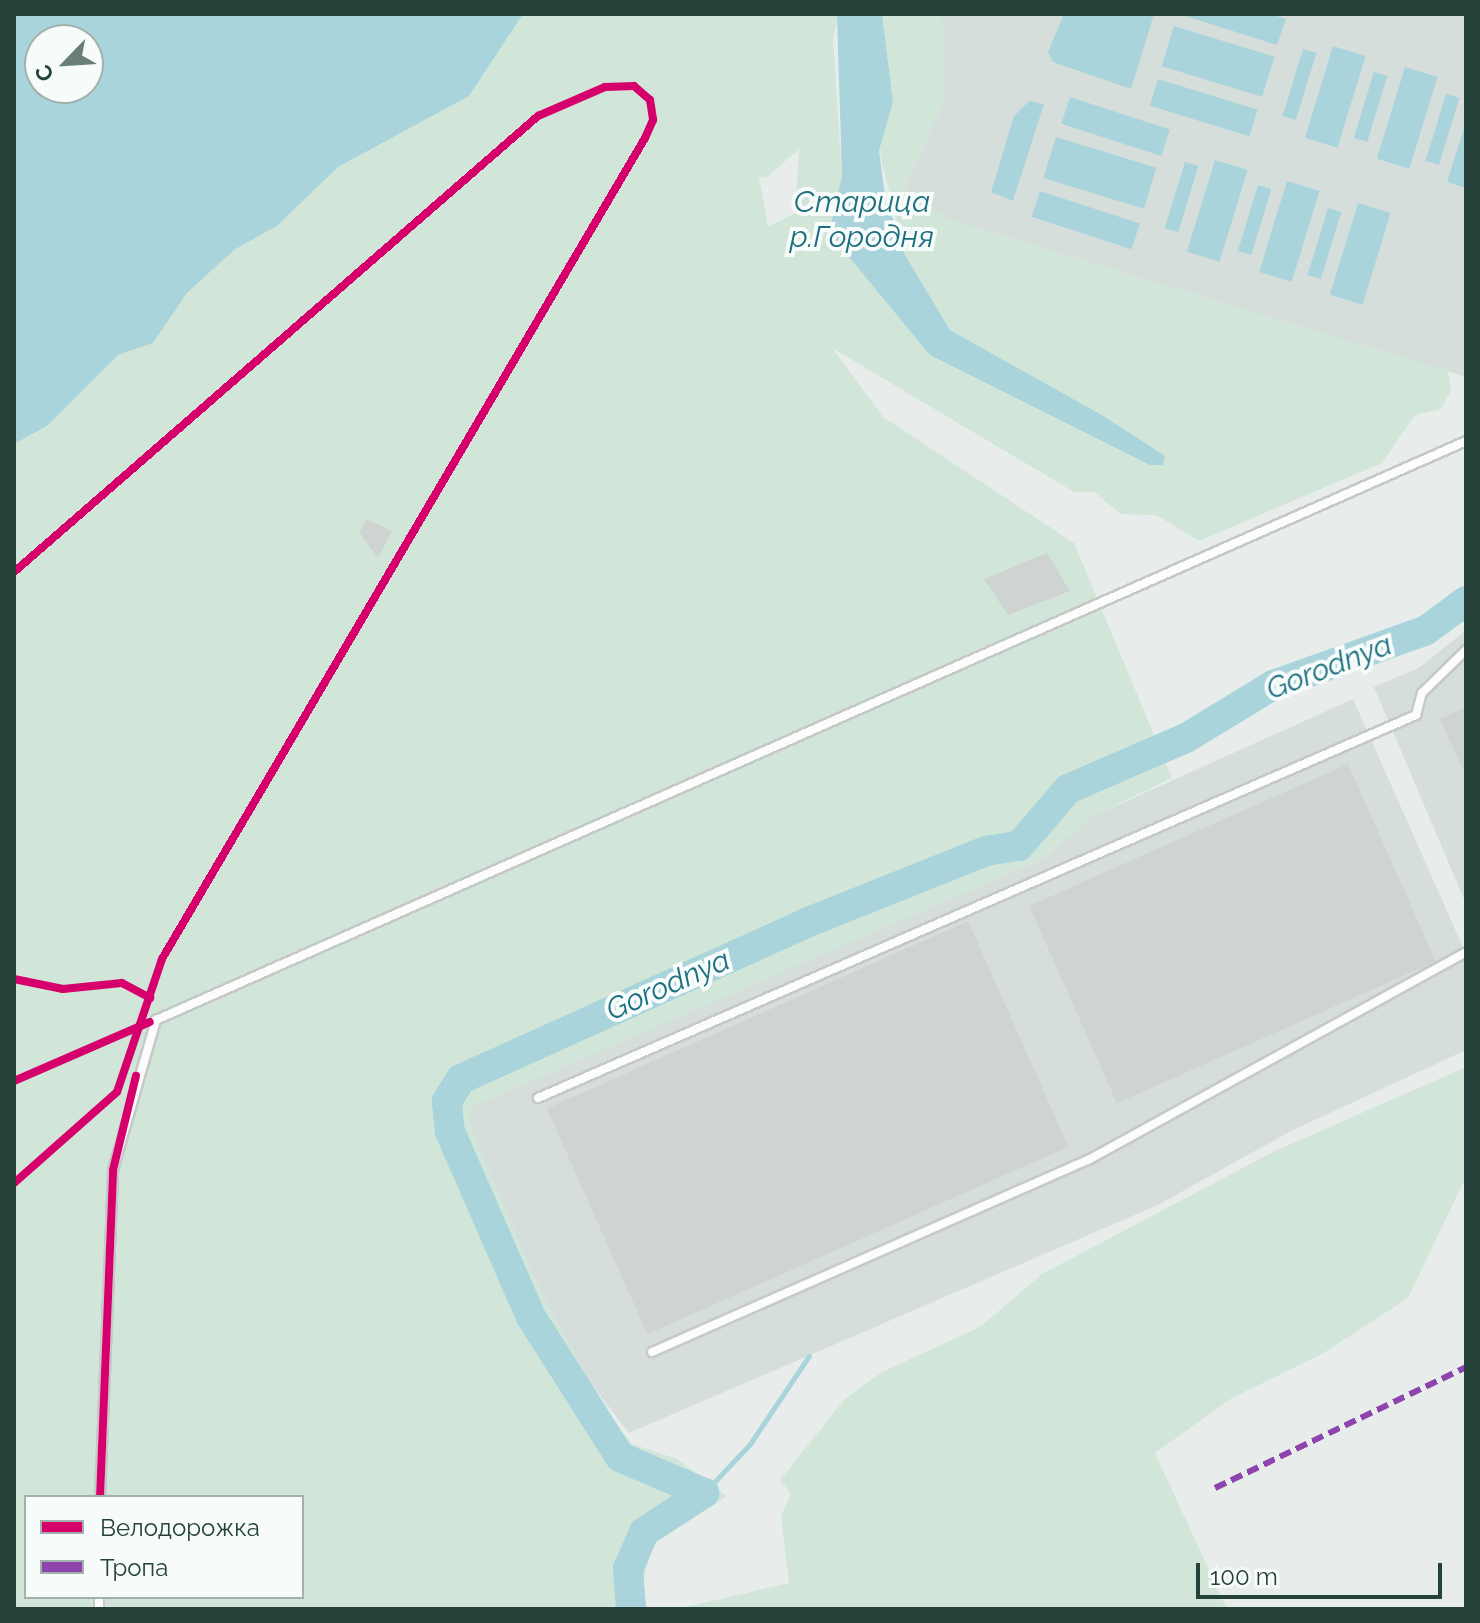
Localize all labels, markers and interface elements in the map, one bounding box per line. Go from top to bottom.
north arrow [24,24,104,104]
text: С [29,61,59,86]
water label: Старица р.Городня [790,184,934,254]
water label: Gorodnya [1261,627,1397,707]
water label: Gorodnya [601,942,735,1028]
legend [24,1495,304,1599]
text: Велодорожка [100,1513,260,1542]
scale bar [1200,1547,1446,1597]
text: Тропа [100,1553,168,1582]
text: 100 m [1210,1562,1278,1591]

